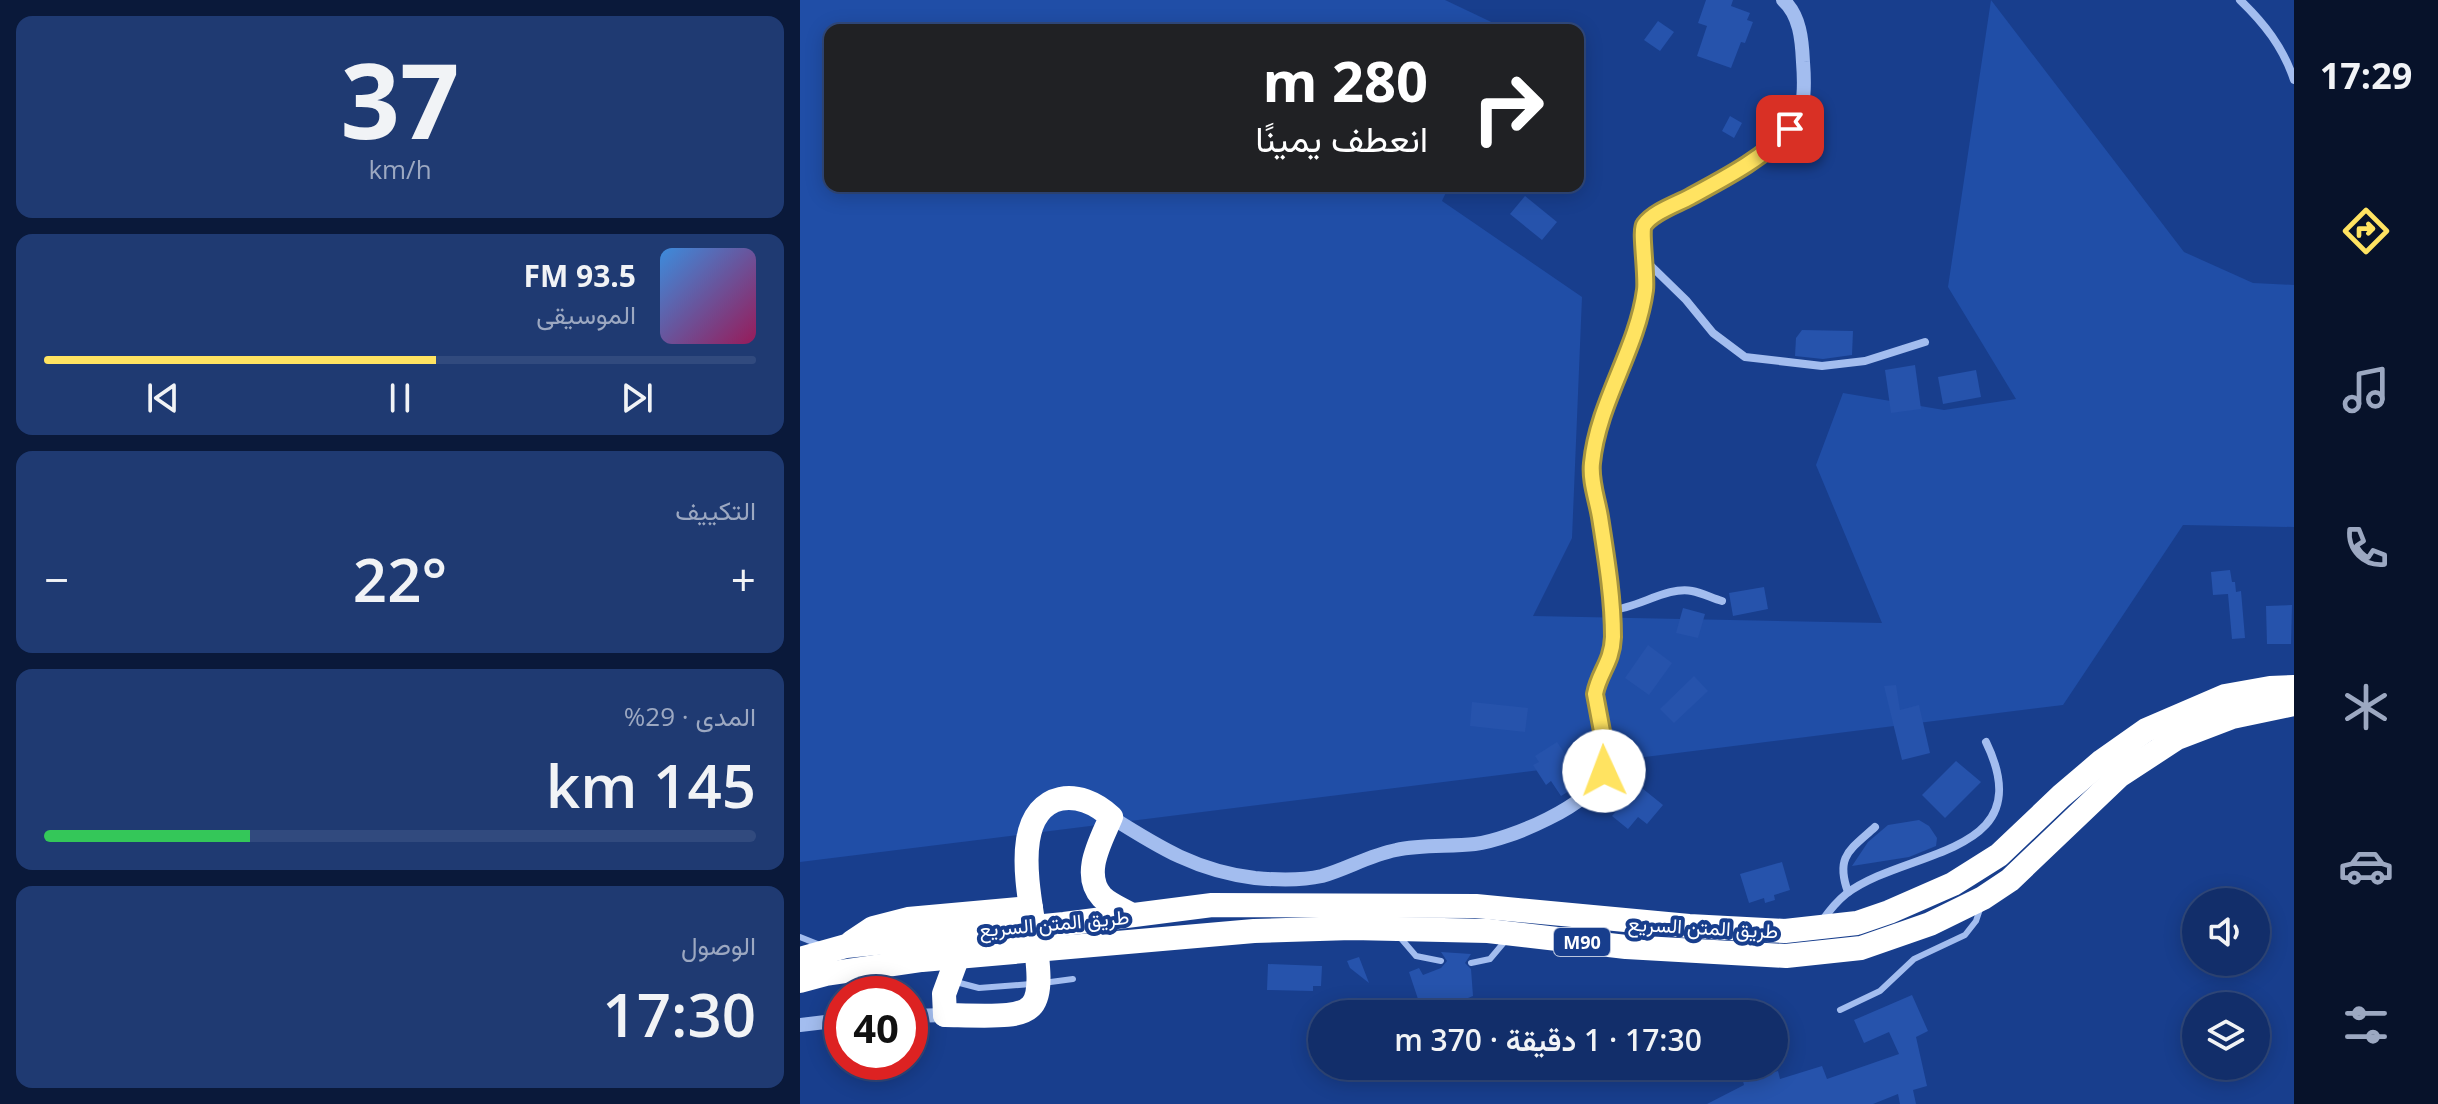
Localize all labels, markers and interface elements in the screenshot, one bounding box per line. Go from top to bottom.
text: 37 [341,28,459,169]
text: 280 m [1262,42,1428,118]
text: 17:29 [2320,51,2412,100]
icon: right [1456,56,1560,160]
pin [1756,95,1824,163]
icon: arrive [1768,107,1812,151]
text: انعطف يمينًا [1255,114,1428,163]
text: km/h [368,151,432,187]
icon: directions [2338,203,2394,259]
text: 93.5 FM [523,255,636,296]
text: الموسيقى [536,296,636,332]
icon: music [2338,362,2394,418]
icon: previous [141,376,185,420]
icon: pause [378,376,422,420]
icon: next [615,376,659,420]
text: التكييف [675,492,756,528]
icon: phone [2338,520,2394,576]
text: 22° [353,538,447,620]
text: − [44,549,69,609]
text: + [731,549,756,609]
icon: climate [2338,679,2394,735]
text: المدى · 29% [624,698,756,734]
position arrow [1562,729,1646,813]
text: 145 km [546,744,756,826]
icon: car [2338,838,2394,894]
map controls [2182,888,2270,1080]
button: sound [2182,888,2270,976]
street label: طريق المتن السريع [978,903,1130,944]
street label: طريق المتن السريع [1627,910,1779,945]
text: الوصول [681,927,756,963]
road number: M90 [1554,928,1610,956]
text: 17:30 [602,973,756,1055]
speed limit sign: 40 [824,976,928,1080]
button: layers [2182,992,2270,1080]
icon: filters [2338,997,2394,1053]
text: 17:30 · 1 دقيقة · 370 m [1394,1019,1702,1060]

